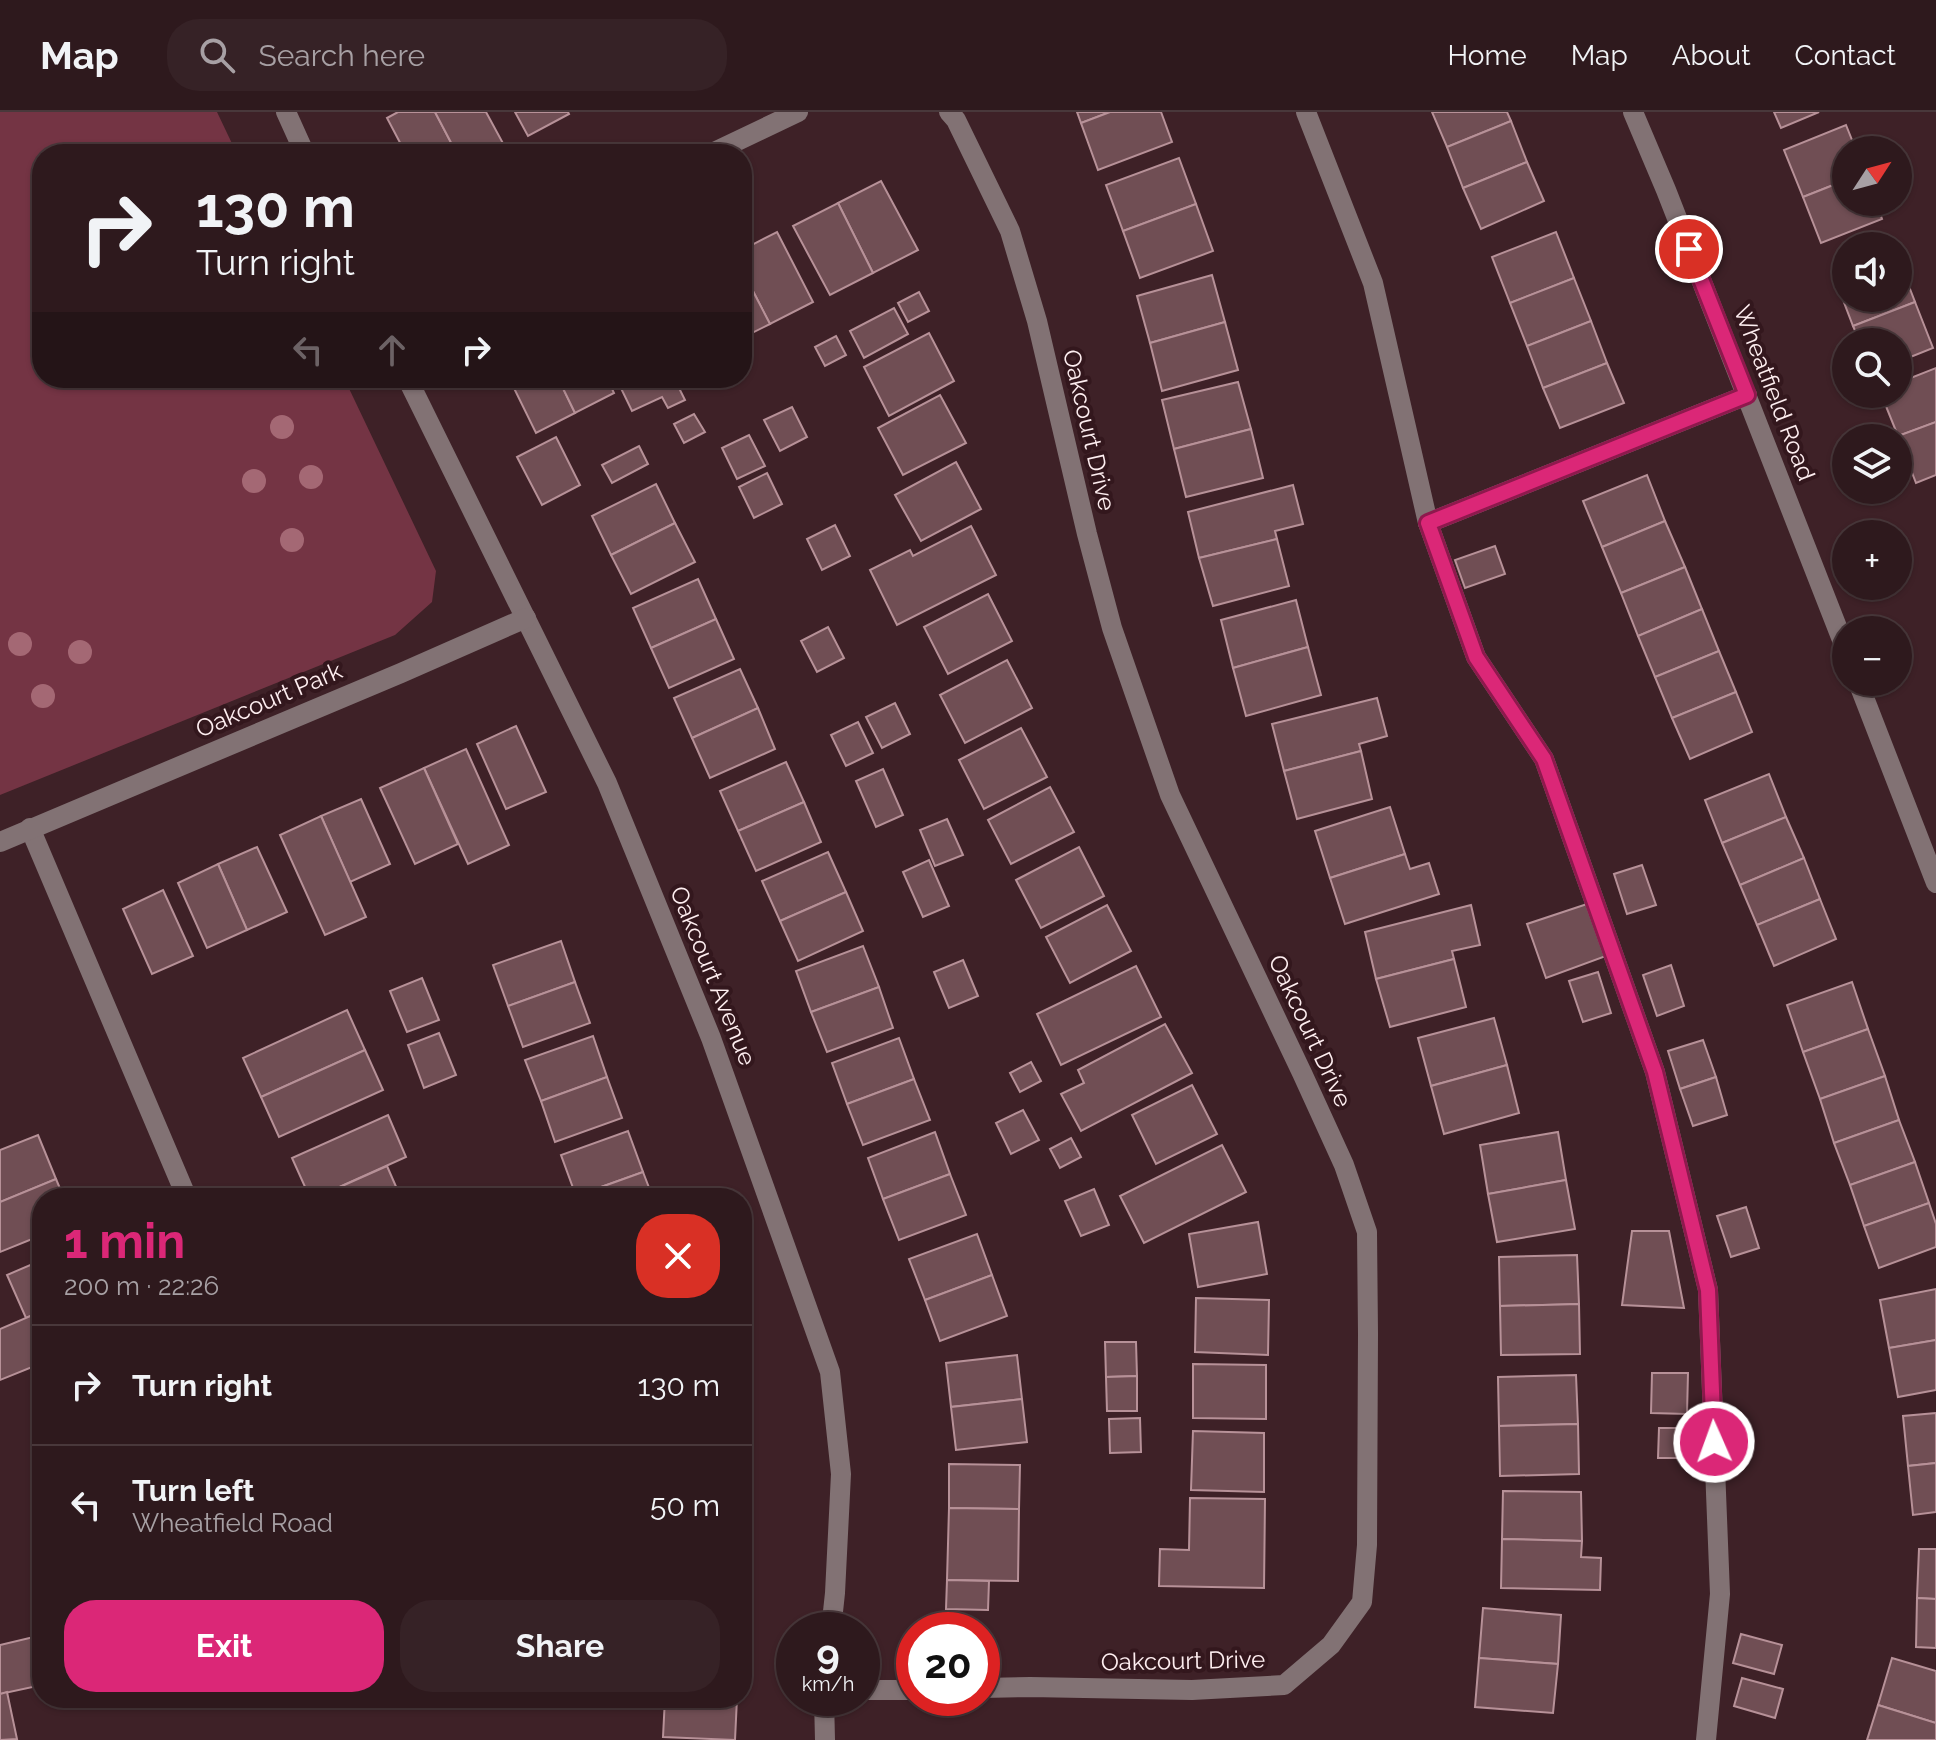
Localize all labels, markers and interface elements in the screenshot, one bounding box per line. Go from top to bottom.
search box [167,19,727,91]
text: Map [40,33,119,78]
icon: search [195,33,239,77]
text: Search here [259,38,425,73]
text: Home [1447,39,1527,72]
text: Map [1571,39,1628,72]
text: About [1672,39,1751,72]
text: Contact [1795,39,1896,72]
north arrow [1832,136,1912,216]
map controls [1832,136,1912,696]
text: 130 m [196,174,355,240]
icon: right [64,176,168,280]
pin [1655,215,1723,283]
icon: arrive [1667,227,1711,271]
button: sound [1832,232,1912,312]
text: Turn right [196,241,355,283]
street label: Wheatfield Road [1728,301,1821,485]
icon: left [286,328,330,372]
icon: ahead [370,328,414,372]
icon: right [454,328,498,372]
button: search [1832,328,1912,408]
street label: Oakcourt Drive [1057,346,1122,513]
button: layers [1832,424,1912,504]
button: + [1832,520,1912,600]
button: − [1832,616,1912,696]
street label: Oakcourt Park [191,656,347,743]
street label: Oakcourt Avenue [664,882,763,1070]
street label: Oakcourt Drive [1263,950,1358,1111]
text: 1 min [64,1213,185,1269]
button: close [636,1214,720,1298]
text: 200 m · 22:26 [64,1271,219,1301]
icon: right [64,1363,108,1407]
text: Turn right [132,1368,272,1403]
text: 130 m [638,1368,720,1403]
position arrow [1672,1400,1756,1484]
text: Turn left [132,1473,254,1508]
icon: left [64,1483,108,1527]
text: 50 m [650,1488,720,1523]
text: Wheatfield Road [132,1508,333,1538]
button: Exit [64,1600,384,1692]
button: Share [400,1600,720,1692]
speed limit sign: 20 [896,1612,1000,1716]
text: 9 [816,1630,840,1677]
street label: Oakcourt Drive [1100,1645,1265,1676]
text: km/h [802,1672,854,1696]

